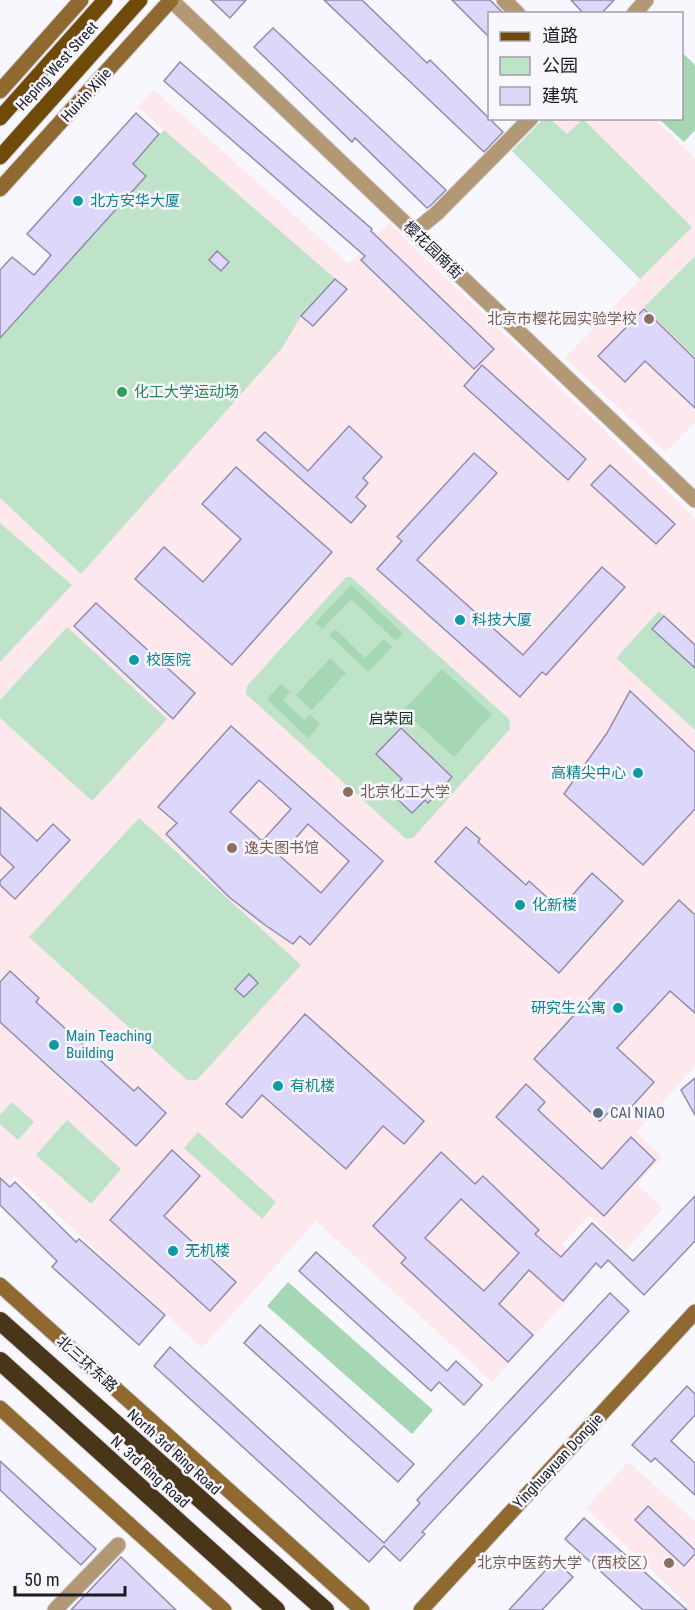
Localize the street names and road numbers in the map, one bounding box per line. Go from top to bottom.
street label: Heping West Street [12,18,102,114]
street label: Huixin Xijie [57,64,115,126]
street label: 樱花园南街 [400,217,466,283]
street label: 北三环东路 [53,1332,121,1396]
street label: North 3rd Ring Road [124,1405,224,1499]
street label: Yinghuayuan Dongjie [509,1410,607,1512]
street label: N. 3rd Ring Road [107,1432,193,1512]

